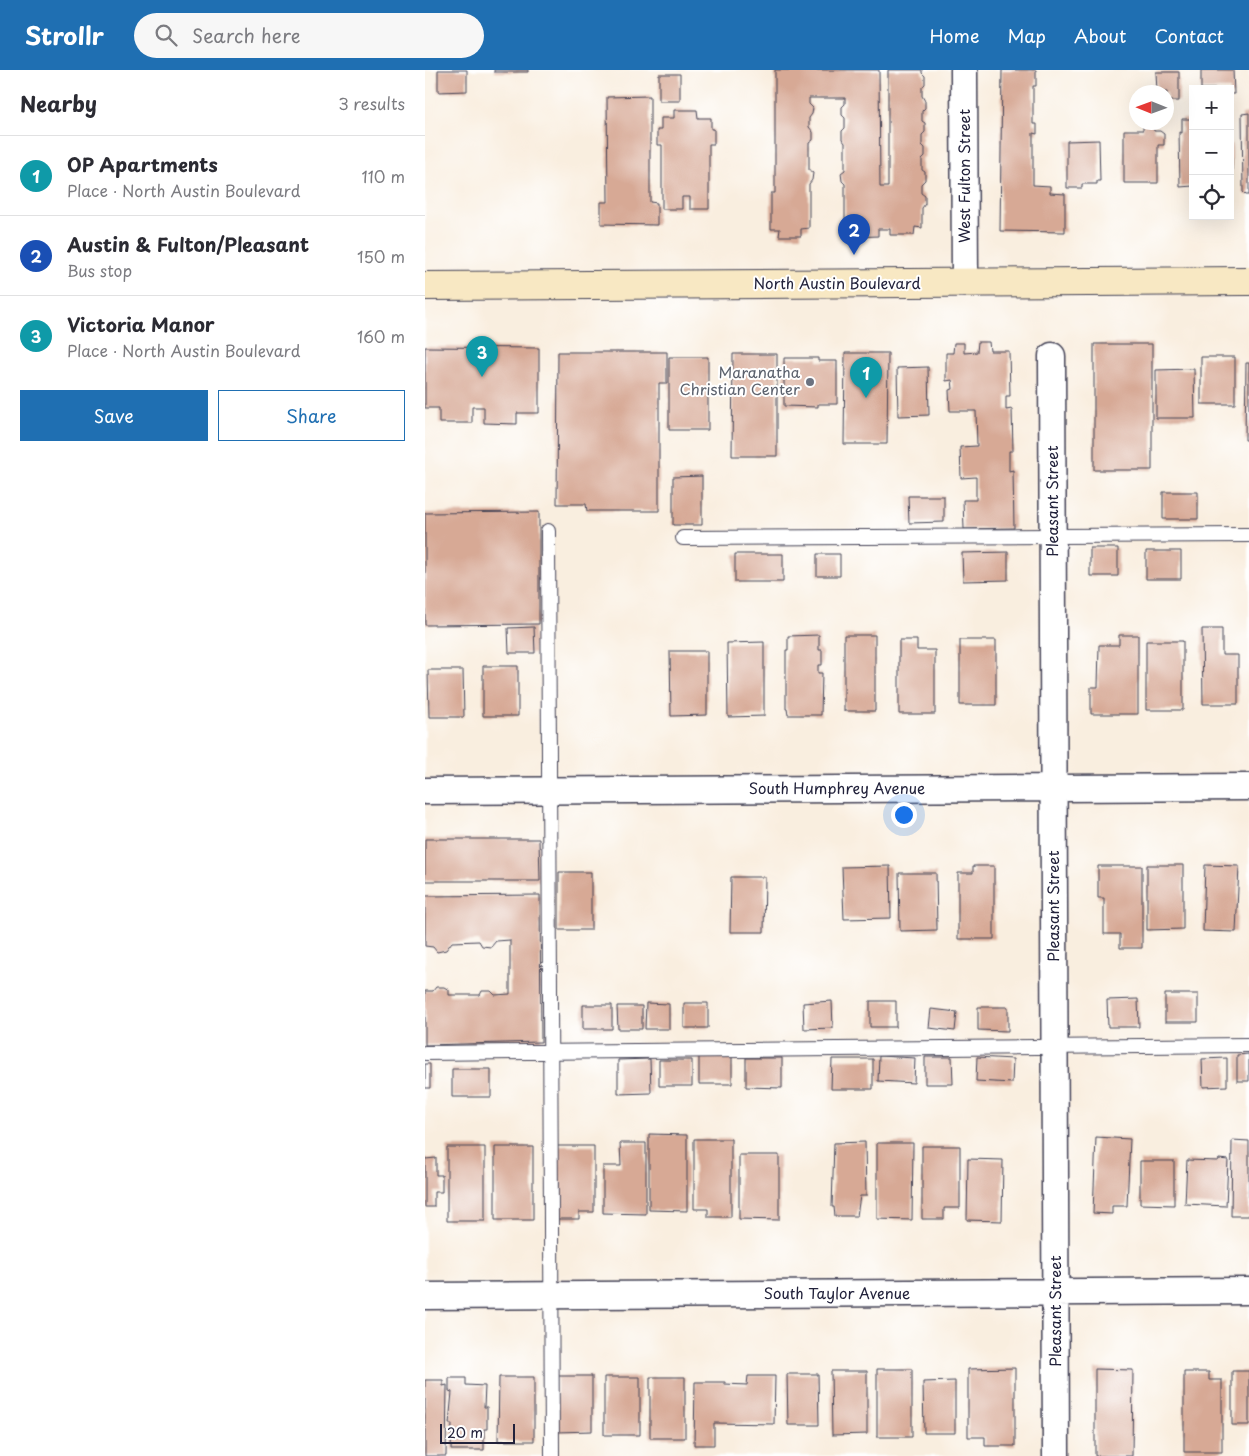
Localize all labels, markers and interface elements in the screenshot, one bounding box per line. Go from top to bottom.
search box [134,13,484,58]
text: Strollr [25,17,104,53]
icon: search [152,21,180,49]
text: Search here [192,21,301,49]
text: Home [929,22,979,49]
text: Map [1007,22,1046,49]
text: About [1074,22,1126,49]
text: Contact [1154,22,1224,49]
north arrow [1129,85,1174,130]
map controls [1189,85,1234,220]
button: + [1189,85,1234,130]
text: Nearby [20,87,97,119]
text: 3 results [338,91,405,115]
street label: West Fulton Street [952,109,975,243]
button: − [1189,130,1234,175]
text: OP Apartments [67,150,218,178]
text: 1 [32,164,40,188]
text: 110 m [362,164,405,188]
button: locate [1189,175,1234,220]
text: Place · North Austin Boulevard [67,178,300,202]
pin: 2 [838,214,870,255]
text: Austin & Fulton/Pleasant [67,230,309,258]
text: 2 [30,244,42,268]
text: 150 m [357,244,405,268]
text: Bus stop [67,258,132,282]
street label: North Austin Boulevard [753,271,921,294]
text: Victoria Manor [67,310,215,338]
text: 3 [31,324,41,348]
text: 160 m [357,324,405,348]
pin: 3 [466,336,498,377]
text: Place · North Austin Boulevard [67,338,300,362]
pin: 1 [850,357,882,398]
place label: Maranatha Christian Center [680,360,801,400]
marker: Maranatha Christian Center [804,376,816,388]
button: Save [20,390,208,441]
button: Share [218,390,405,441]
street label: Pleasant Street [1040,445,1063,557]
street label: South Humphrey Avenue [749,776,925,799]
your location [891,802,917,828]
street label: Pleasant Street [1041,850,1064,962]
street label: Pleasant Street [1043,1255,1066,1367]
street label: South Taylor Avenue [764,1281,910,1304]
scale bar [440,1421,515,1444]
text: 20 m [447,1422,483,1443]

